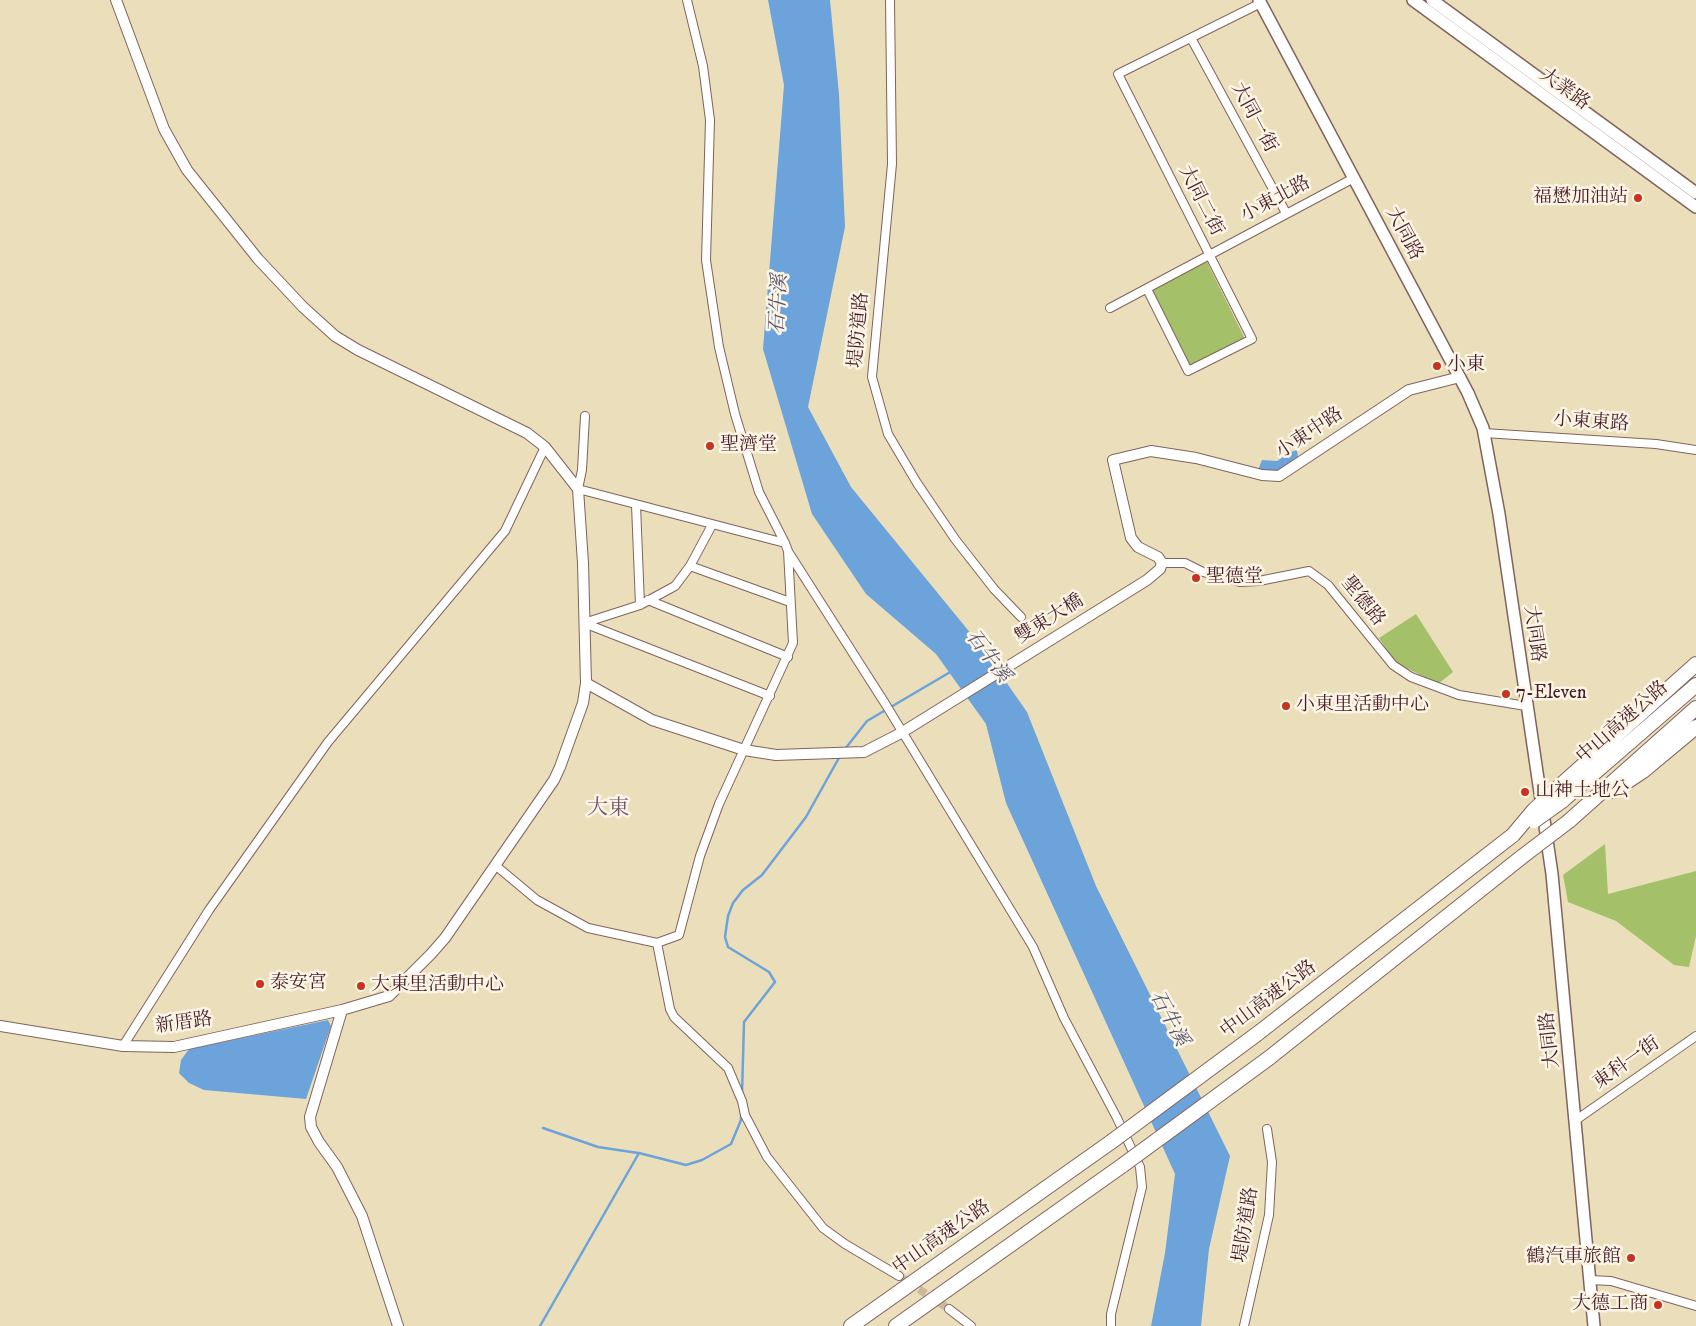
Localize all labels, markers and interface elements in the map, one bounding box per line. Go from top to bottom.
street label: 大業路 [1534,64,1594,116]
street label: 大同一街 [1225,79,1281,157]
street label: 大同二街 [1173,162,1227,240]
street label: 小東北路 [1237,172,1315,228]
place label: 福懋加油站 [1533,187,1628,209]
marker: 福懋加油站 [1632,192,1644,204]
street label: 大同路 [1380,203,1426,265]
water label: 石牛溪 [766,273,794,335]
street label: 堤防道路 [845,291,875,369]
place label: 小東 [1447,355,1485,377]
marker: 小東 [1431,360,1443,372]
street label: 小東中路 [1272,403,1348,465]
street label: 小東東路 [1552,409,1630,437]
place label: 聖濟堂 [720,435,777,457]
marker: 聖濟堂 [704,440,716,452]
place label: 聖德堂 [1206,567,1263,589]
marker: 聖德堂 [1190,572,1202,584]
street label: 聖德路 [1335,573,1389,631]
street label: 雙東大橋 [1012,590,1088,650]
street label: 大同路 [1518,604,1548,664]
water label: 石牛溪 [959,626,1015,688]
street label: 中山高速公路 [1573,677,1673,769]
place label: 7-Eleven [1516,683,1587,705]
marker: 7-Eleven [1500,688,1512,700]
place label: 小東里活動中心 [1296,695,1429,717]
marker: 小東里活動中心 [1280,700,1292,712]
place label: 山神土地公 [1535,781,1630,803]
marker: 山神土地公 [1519,786,1531,798]
district label: 大東 [587,797,629,823]
street label: 中山高速公路 [1217,957,1321,1043]
place label: 泰安宮 [270,973,327,995]
place label: 大東里活動中心 [371,975,504,997]
marker: 泰安宮 [254,978,266,990]
marker: 大東里活動中心 [355,980,367,992]
water label: 石牛溪 [1143,987,1193,1051]
street label: 新厝路 [154,1009,214,1039]
street label: 大同路 [1537,1010,1565,1070]
street label: 東科一街 [1589,1033,1665,1095]
street label: 堤防道路 [1230,1186,1264,1264]
street label: 中山高速公路 [889,1196,995,1280]
place label: 鶴汽車旅館 [1526,1247,1621,1269]
marker: 鶴汽車旅館 [1625,1252,1637,1264]
place label: 大德工商 [1572,1294,1648,1316]
marker: 大德工商 [1652,1299,1664,1311]

